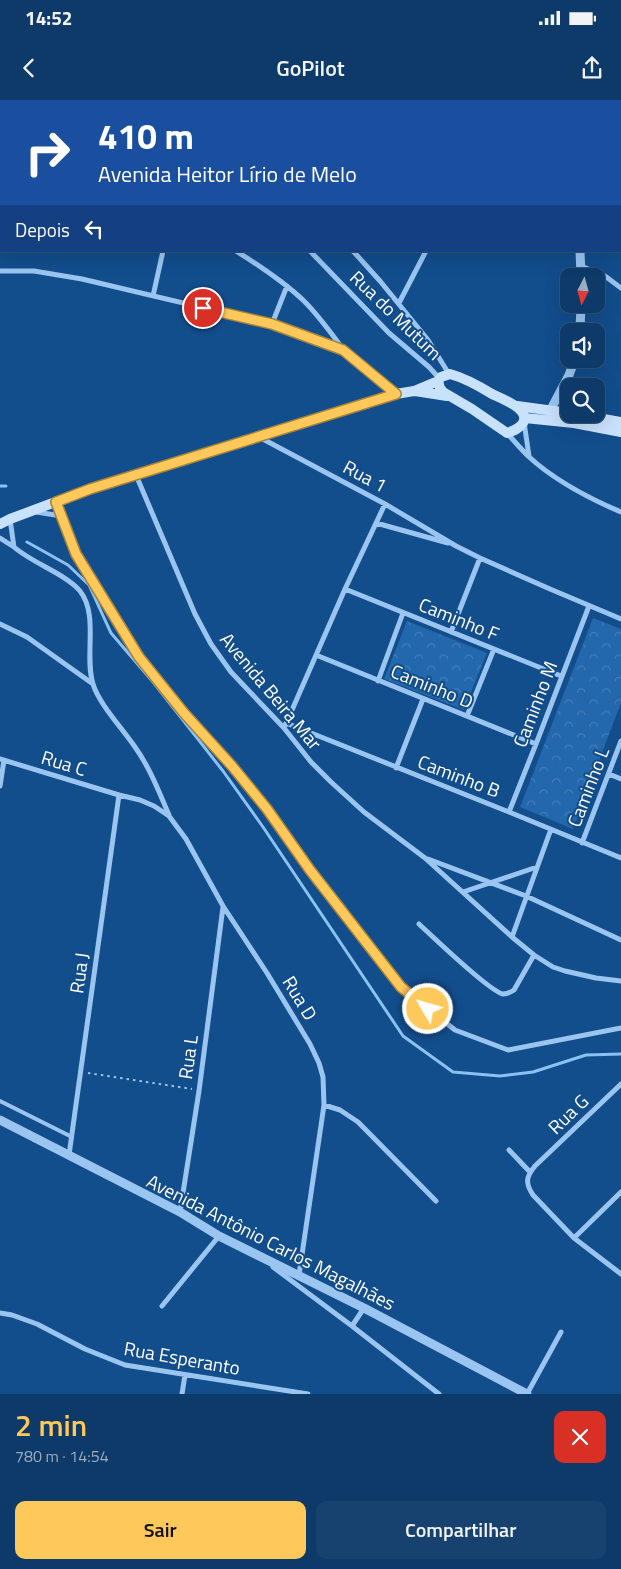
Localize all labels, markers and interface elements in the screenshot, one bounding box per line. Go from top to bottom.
text: 14:52 [25,3,72,32]
text: GoPilot [276,51,345,85]
icon: back [15,54,43,82]
icon: share [578,54,606,82]
text: 410 m [98,109,194,163]
icon: right [15,120,80,185]
text: Avenida Heitor Lírio de Melo [98,157,357,191]
text: Depois [15,215,70,244]
icon: left [80,215,108,243]
street label: Rua do Mutum [344,263,449,366]
north arrow [560,268,605,312]
map controls [560,268,605,423]
pin [182,287,224,329]
icon: arrive [189,294,217,322]
button: sound [560,323,605,368]
button: search [560,378,605,423]
street label: Rua 1 [338,452,392,499]
street label: Caminho F [415,589,504,648]
street label: Avenida Beira Mar [214,626,330,756]
street label: Caminho D [387,656,478,715]
street label: Caminho M [505,656,564,751]
street label: Rua C [38,742,90,783]
street label: Caminho L [559,743,616,831]
street label: Caminho B [414,747,505,805]
street label: Rua J [61,951,96,995]
street label: Rua D [276,970,325,1026]
position arrow [401,982,453,1034]
street label: Rua L [170,1033,205,1081]
street label: Rua G [541,1087,595,1140]
street label: Avenida Antônio Carlos Magalhães [142,1166,401,1317]
street label: Rua Esperanto [122,1333,242,1382]
text: 2 min [15,1402,87,1448]
button: close [554,1411,606,1463]
text: 780 m · 14:54 [15,1444,109,1468]
button: Sair [15,1501,306,1559]
button: Compartilhar [316,1501,606,1559]

